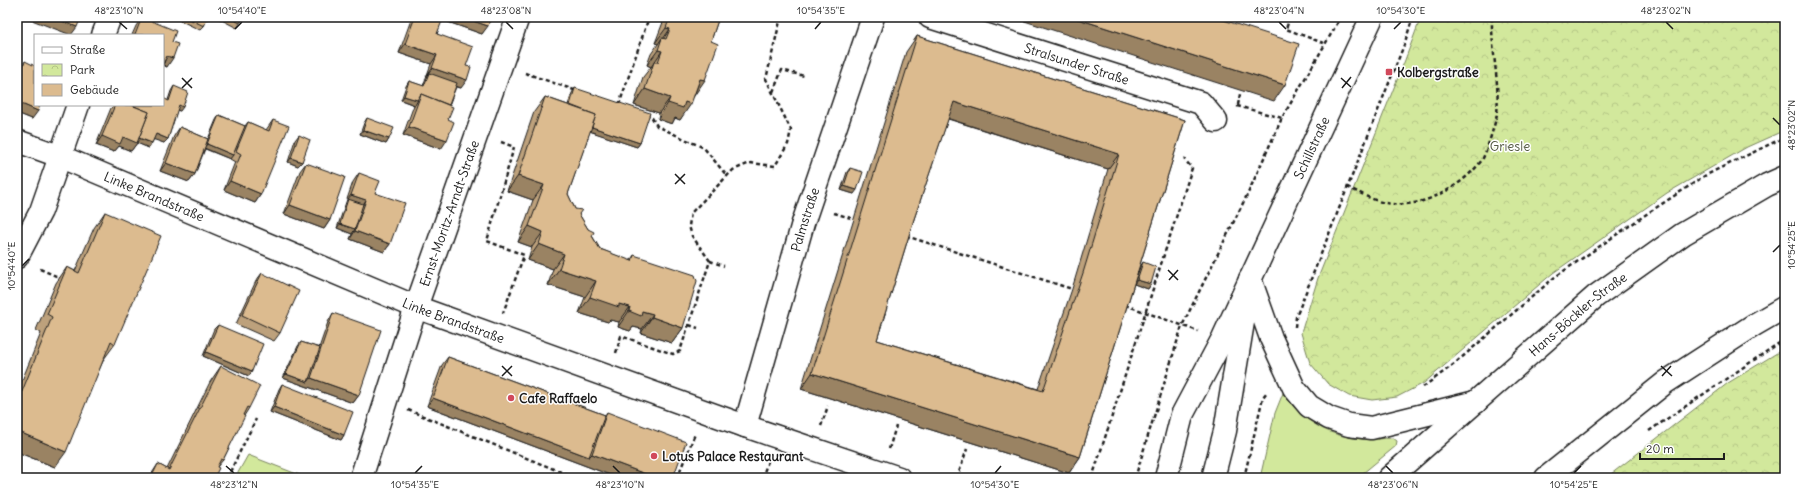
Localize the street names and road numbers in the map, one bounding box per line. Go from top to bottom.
street label: Stralsunder Straße [1022,39,1131,88]
street label: Schillstraße [1289,114,1333,182]
street label: Ernst-Moritz-Arndt-Straße [415,138,483,289]
street label: Linke Brandstraße [101,168,207,225]
street label: Palmstraße [787,185,823,253]
street label: Hans-Böckler-Straße [1525,268,1630,360]
street label: Linke Brandstraße [400,294,507,347]

